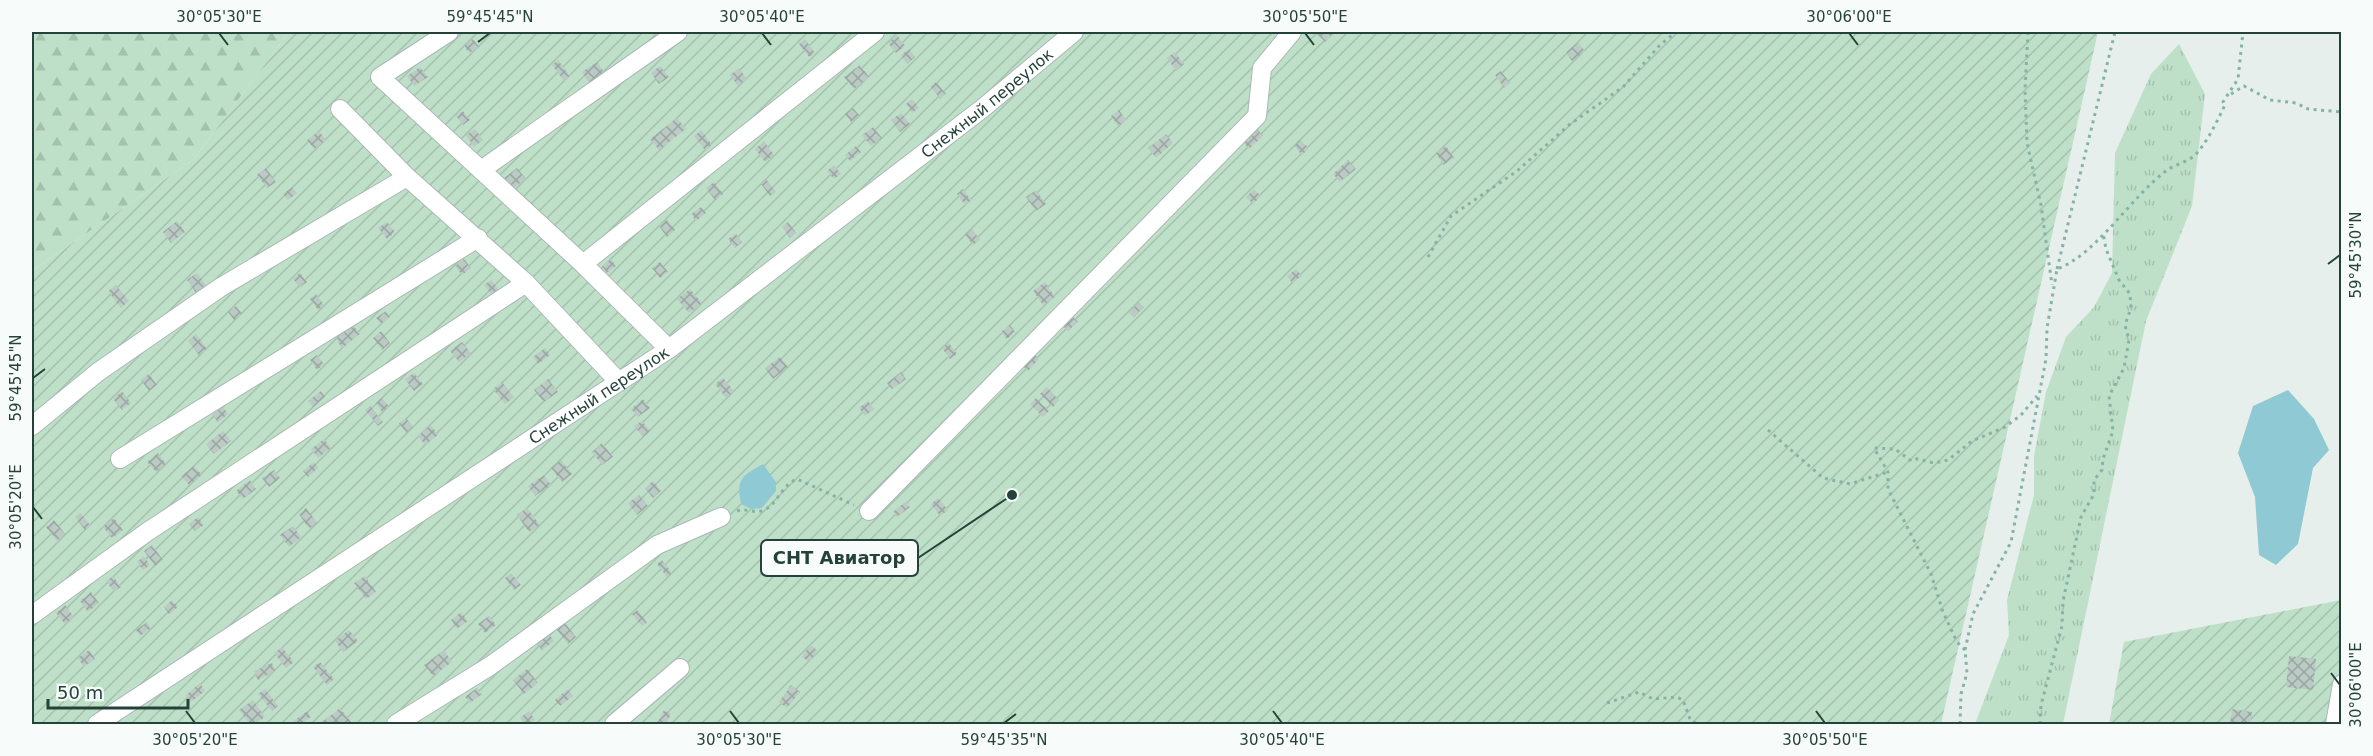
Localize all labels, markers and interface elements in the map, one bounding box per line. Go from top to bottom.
text: 30°05'30"E [176,8,262,26]
text: 59°45'45"N [446,8,534,26]
text: 30°05'40"E [719,8,805,26]
text: 30°05'50"E [1262,8,1348,26]
text: 30°06'00"E [1806,8,1892,26]
street label: Снежный переулок [917,44,1057,162]
text: 59°45'30"N [2347,211,2365,299]
text: 59°45'45"N [7,334,25,422]
street label: Снежный переулок [525,342,673,448]
text: 30°05'20"E [7,464,25,550]
callout: СНТ Авиатор [761,540,918,576]
text: СНТ Авиатор [773,547,905,568]
text: 30°06'00"E [2347,642,2365,728]
scale bar [48,672,188,710]
text: 50 m [57,682,103,703]
text: 30°05'20"E [152,731,238,749]
text: 30°05'30"E [696,731,782,749]
text: 59°45'35"N [960,731,1048,749]
text: 30°05'40"E [1239,731,1325,749]
text: 30°05'50"E [1782,731,1868,749]

